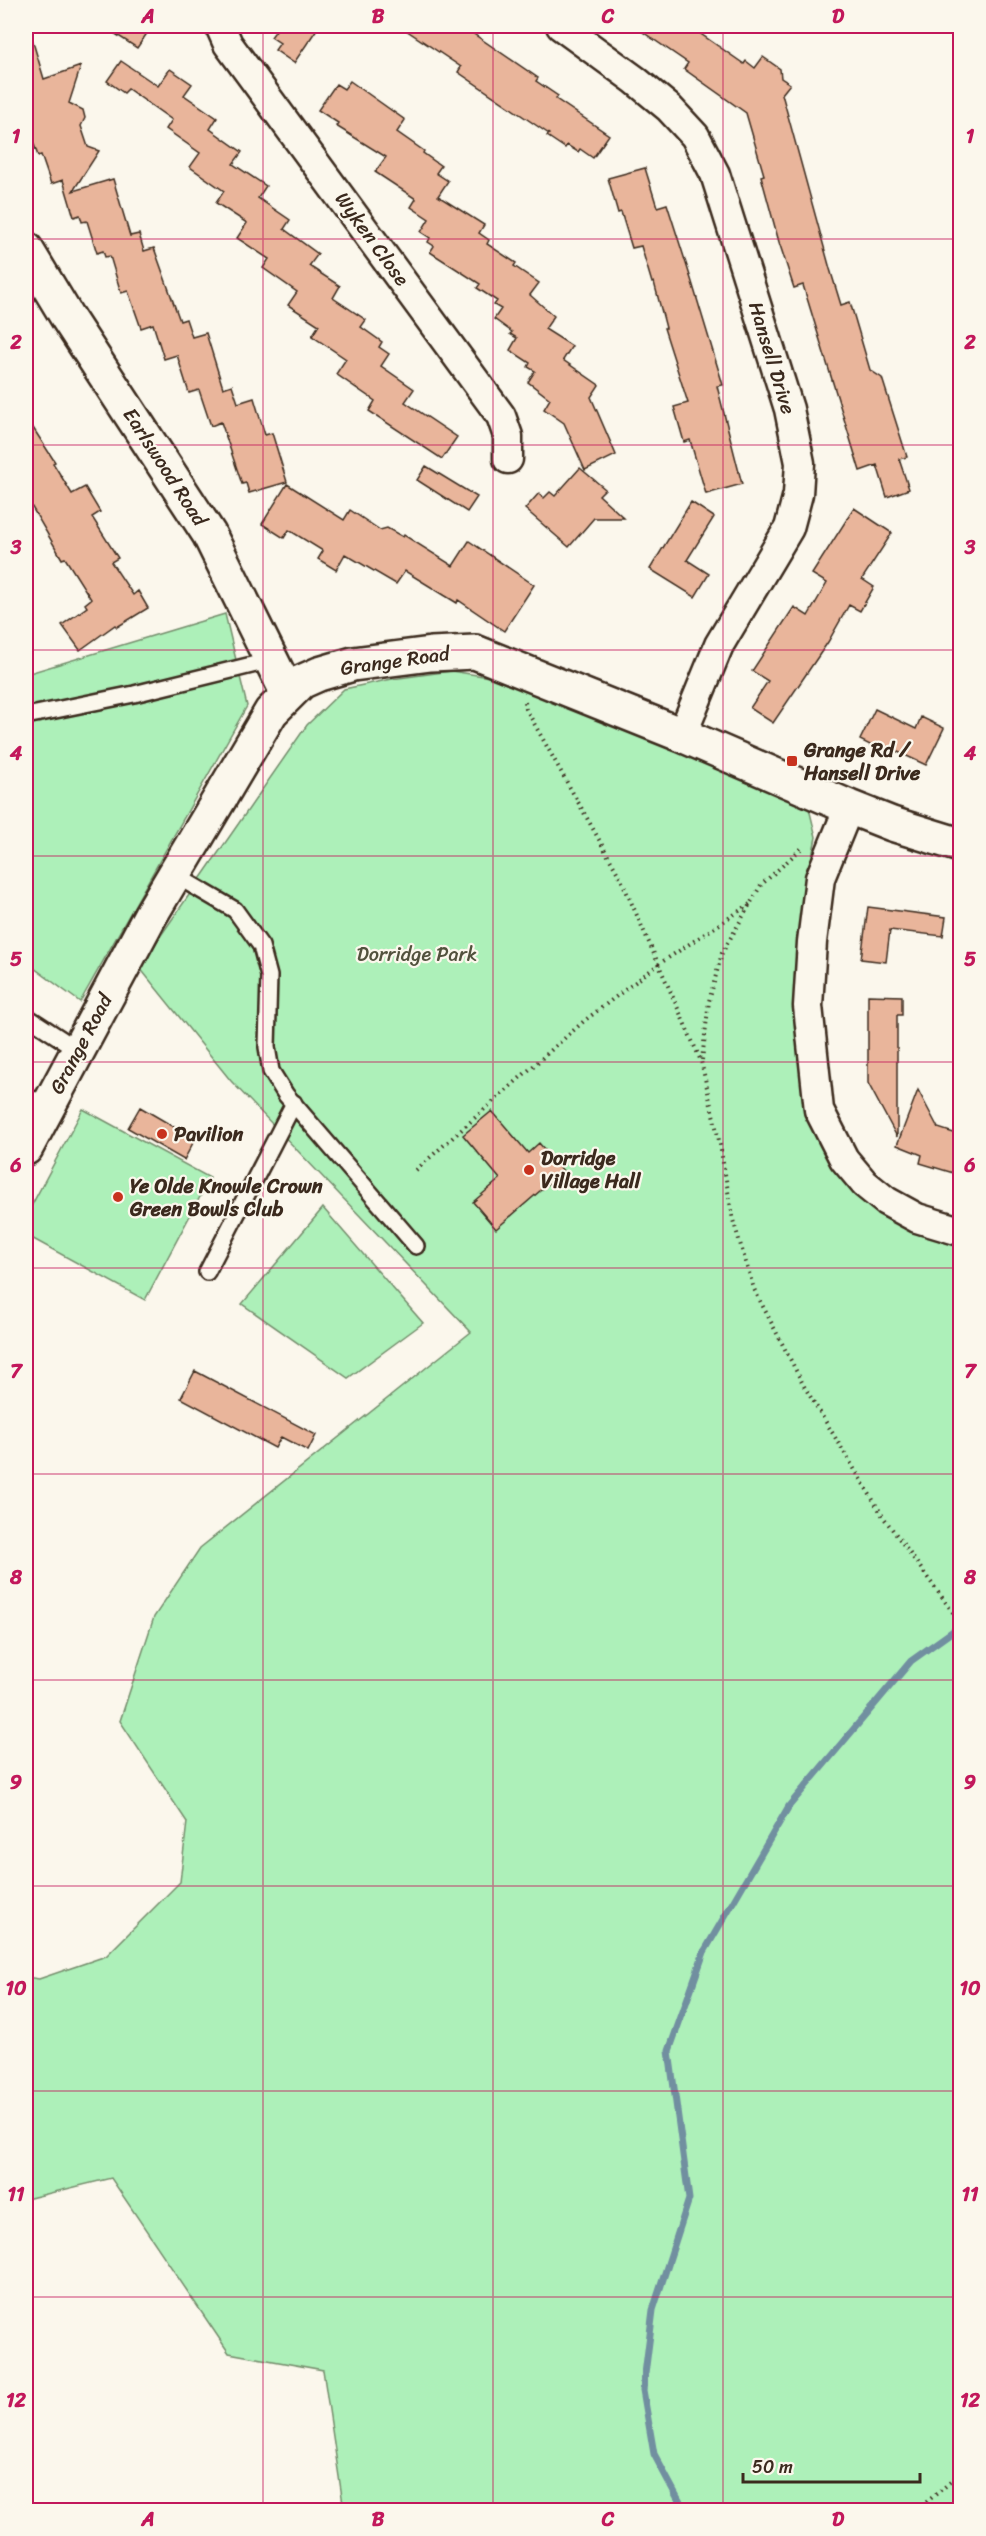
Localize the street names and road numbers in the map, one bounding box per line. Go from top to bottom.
street label: Wyken Close [326,184,419,294]
street label: Hansell Drive [738,297,806,419]
street label: Earlswood Road [113,401,217,535]
street label: Grange Road [338,636,453,686]
street label: Grange Road [40,986,123,1101]

